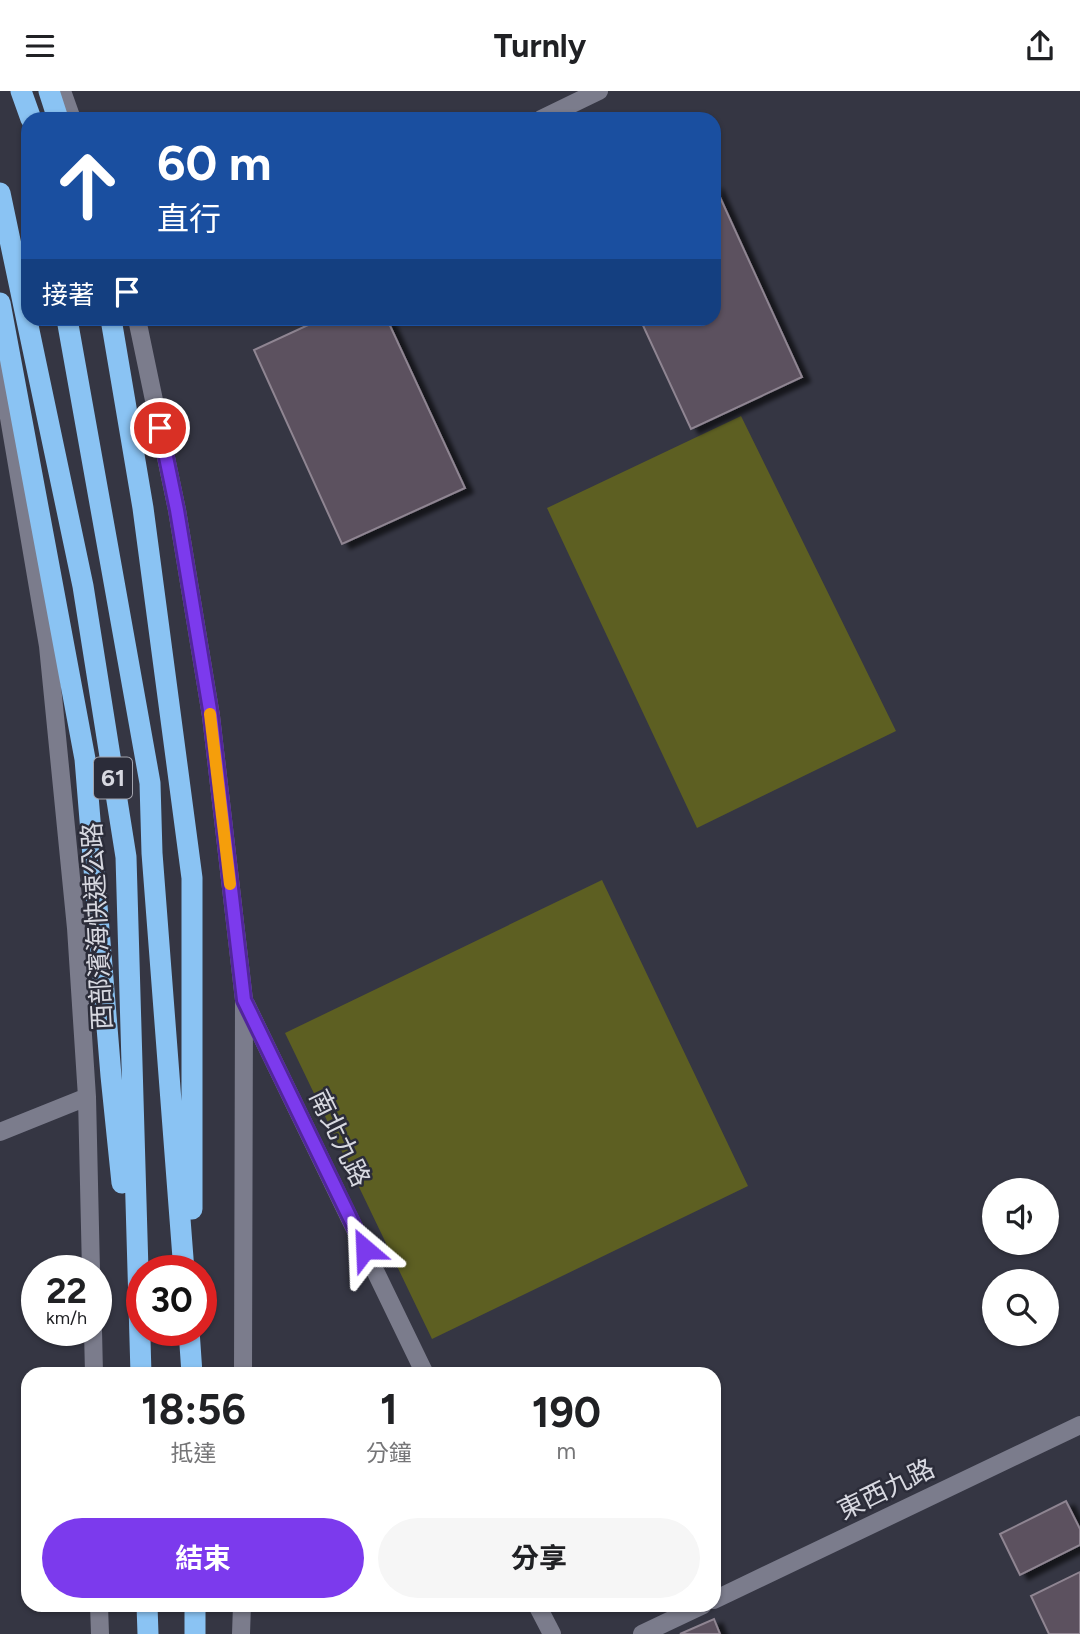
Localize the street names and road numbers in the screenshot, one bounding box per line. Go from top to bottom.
road number: 61 [94,757,132,799]
street label: 西部濱海快速公路 [76,821,118,1031]
street label: 南北九路 [303,1084,377,1192]
street label: 東西九路 [832,1452,940,1526]

